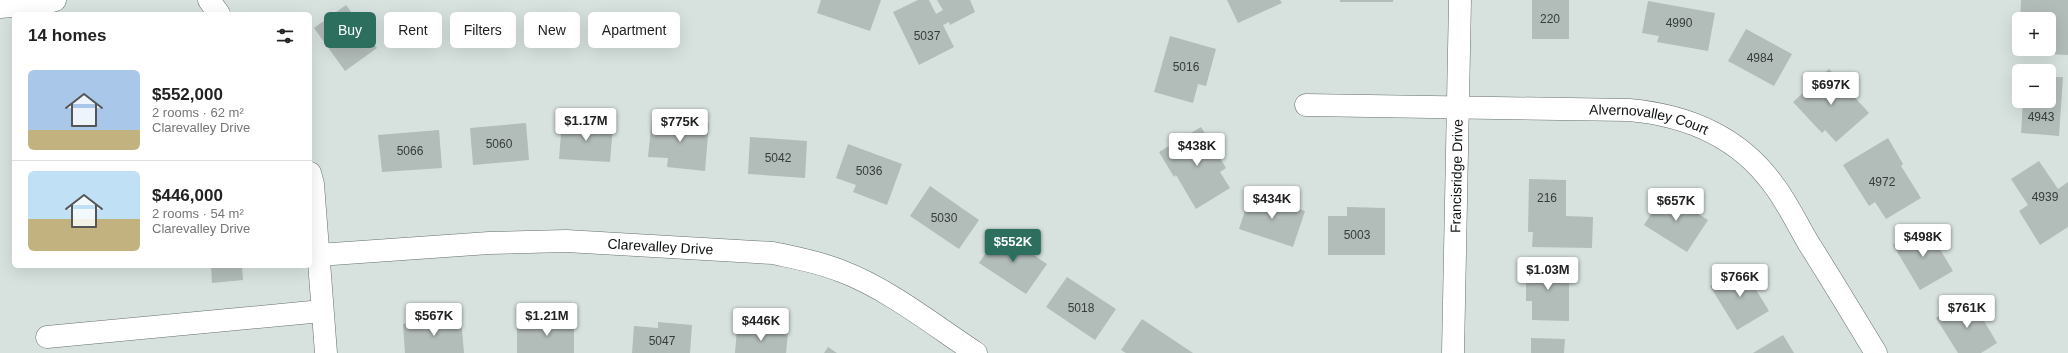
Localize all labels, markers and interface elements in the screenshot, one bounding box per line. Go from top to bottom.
chip: Buy [324,12,376,48]
chip: Rent [384,12,442,48]
chip: Filters [450,12,516,48]
chip: New [524,12,580,48]
chip: Apartment [588,12,680,48]
house number: 220 [1540,12,1560,26]
map controls [2012,12,2056,108]
button: + [2012,12,2056,56]
house number: 4990 [1666,16,1693,30]
icon: filters [274,25,296,47]
text: 14 homes [28,26,106,45]
house number: 5037 [914,29,941,43]
house number: 4984 [1747,51,1774,65]
house number: 5016 [1173,60,1200,74]
button: − [2012,64,2056,108]
pin: $697K [1803,72,1859,106]
text: $697K [1812,77,1850,92]
text: $552,000 [152,85,223,104]
icon: home [60,86,108,134]
street label: Alvernovalley Court [1589,101,1711,138]
text: 2 rooms · 62 m² [152,105,244,120]
pin: $1.17M [553,108,619,142]
pin: $775K [652,109,708,143]
house number: 4943 [2028,110,2055,124]
text: $1.17M [564,113,608,128]
text: $775K [661,114,699,129]
street label: Francisridge Drive [1447,119,1466,233]
text: Clarevalley Drive [152,120,250,135]
pin: $438K [1169,133,1225,167]
house number: 5060 [486,137,513,151]
text: $438K [1178,138,1216,153]
house number: 5066 [397,144,424,158]
house number: 5042 [765,151,792,165]
house number: 5036 [856,164,883,178]
house number: 4972 [1869,175,1896,189]
text: $446,000 [152,186,223,205]
pin: $434K [1244,186,1300,220]
icon: home [60,187,108,235]
pin: $657K [1648,188,1704,222]
house number: 4939 [2032,190,2059,204]
text: $434K [1253,191,1291,206]
house number: 216 [1537,191,1557,205]
text: $657K [1657,193,1695,208]
text: 2 rooms · 54 m² [152,206,244,221]
house number: 5030 [931,211,958,225]
text: Clarevalley Drive [152,221,250,236]
pin: $498K [1895,224,1951,258]
house number: 5003 [1344,228,1371,242]
pin: $552K [985,229,1041,263]
text: $498K [1904,229,1942,244]
text: $552K [994,234,1032,249]
street label: Clarevalley Drive [607,235,714,258]
pin: $1.03M [1515,257,1581,291]
text: $1.03M [1526,262,1570,277]
pin: $766K [1712,264,1768,298]
text: $766K [1721,269,1759,284]
pin: $761K [1939,295,1995,329]
text: $761K [1948,300,1986,315]
house number: 5018 [1068,301,1095,315]
pin: $567K [406,303,462,337]
pin: $1.21M [514,303,580,337]
text: $567K [415,308,453,323]
text: $1.21M [525,308,569,323]
pin: $446K [733,308,789,342]
text: $446K [742,313,780,328]
house number: 5047 [649,334,676,348]

